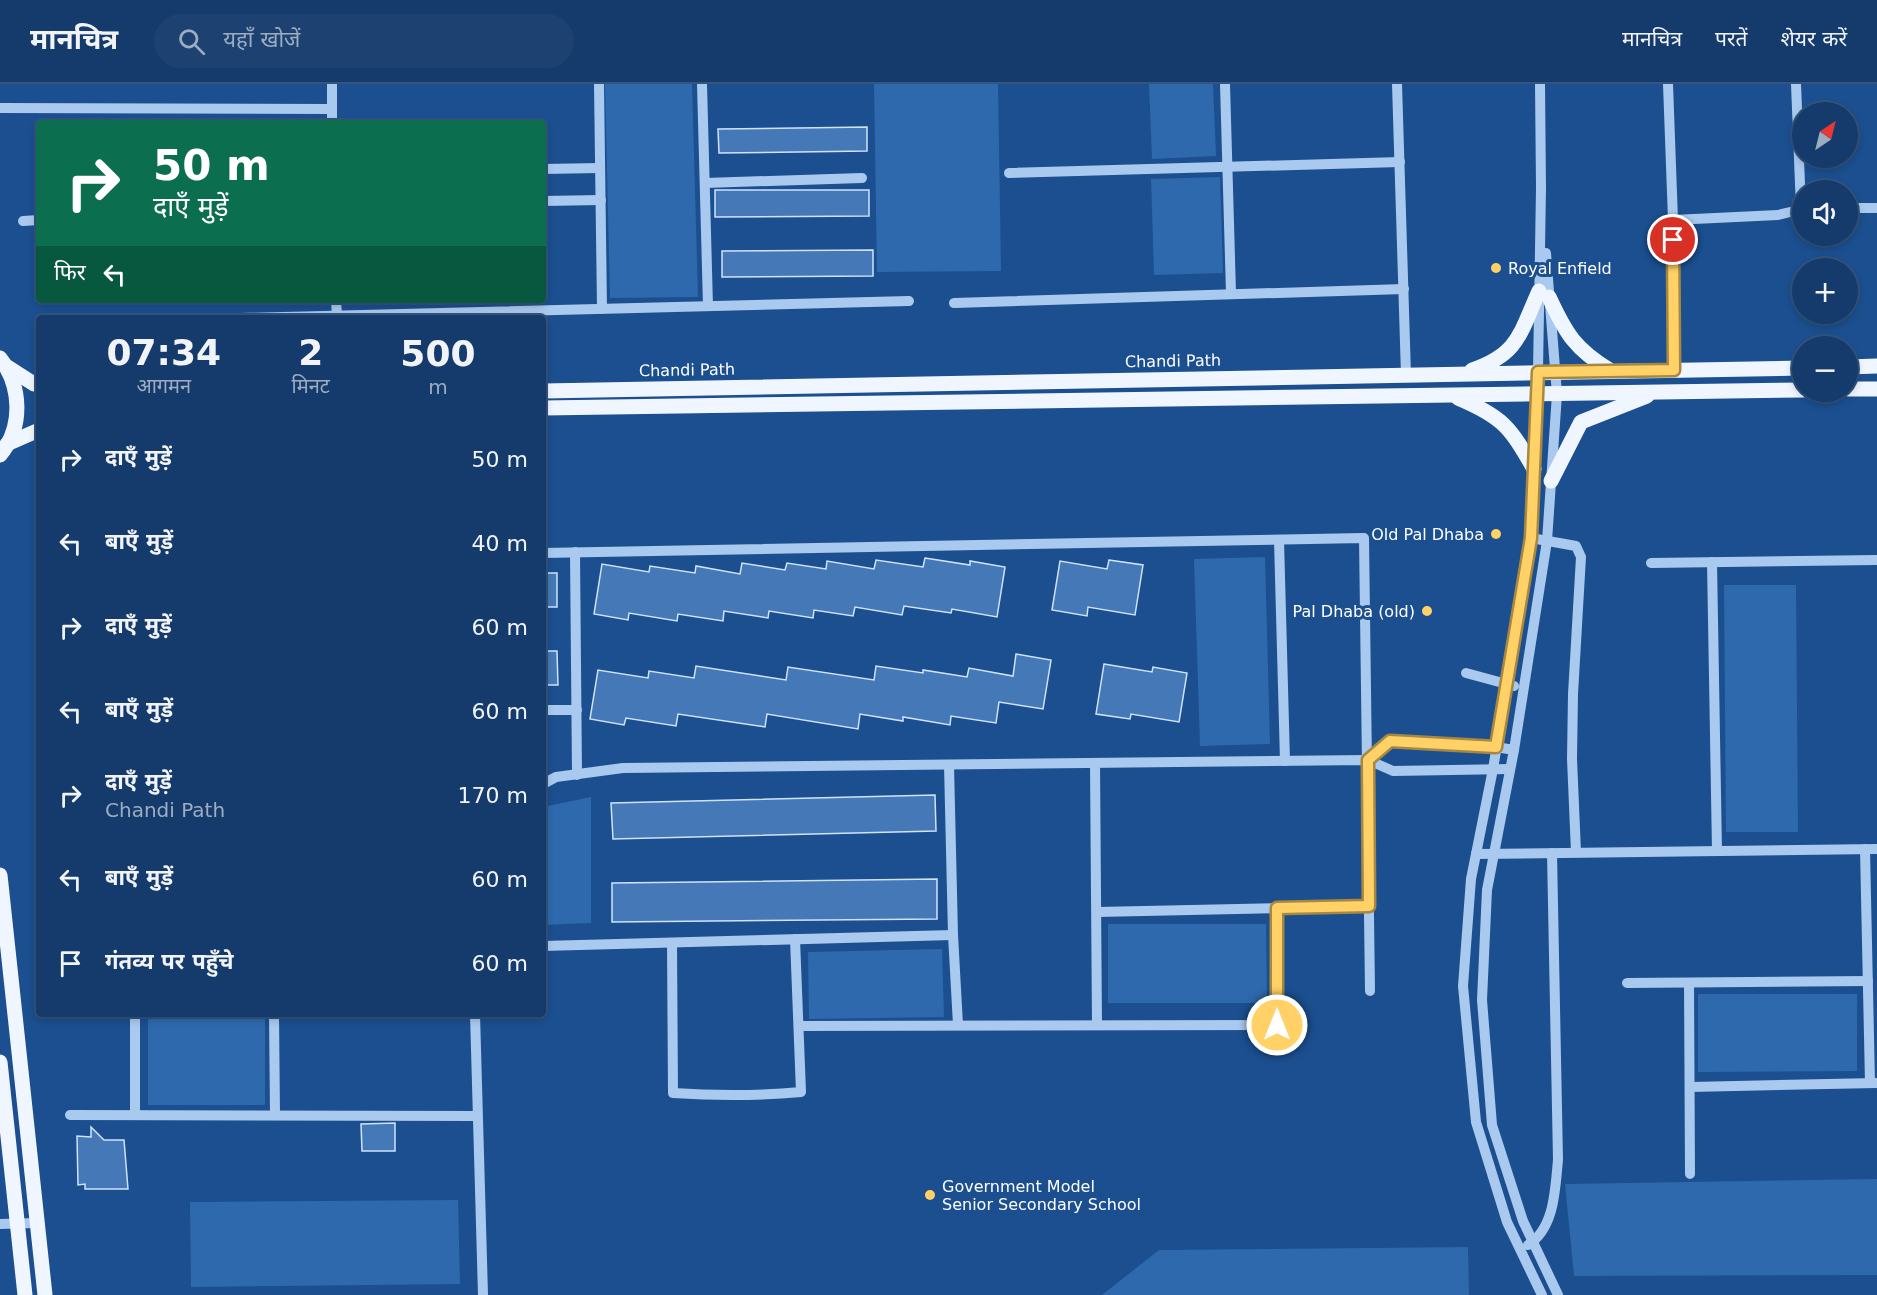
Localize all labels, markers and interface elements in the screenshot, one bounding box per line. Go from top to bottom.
search box [154,14,574,68]
text: मानचित्र [30,23,118,56]
icon: search [175,25,208,58]
text: यहाँ खोजें [223,27,300,52]
text: मानचित्र [1622,27,1682,51]
text: परतें [1715,27,1748,51]
text: शेयर करें [1781,27,1847,51]
north arrow [1792,102,1858,168]
map controls [1792,102,1858,402]
text: 50 m [153,141,270,190]
icon: right [54,144,132,222]
button: sound [1792,180,1858,246]
text: दाएँ मुड़ें [153,191,228,222]
pin [1647,214,1698,265]
icon: arrive [1656,223,1689,256]
icon: left [98,258,131,291]
button: + [1792,258,1858,324]
place label: Royal Enfield [1508,259,1612,278]
text: फिर [54,260,86,285]
marker: Royal Enfield [1489,261,1503,275]
text: 07:34 [106,332,221,373]
text: 2 [298,332,323,373]
text: 500 [400,333,475,374]
button: − [1792,336,1858,402]
street label: Chandi Path [1125,351,1221,371]
street label: Chandi Path [639,360,735,380]
text: आगमन [136,374,191,398]
text: मिनट [292,374,330,398]
text: m [428,375,448,399]
icon: right [54,443,87,476]
text: दाएँ मुड़ें [105,445,172,470]
text: 50 m [472,447,528,472]
place label: Old Pal Dhaba [1371,525,1484,544]
icon: left [54,527,87,560]
marker: Old Pal Dhaba [1489,527,1503,541]
text: बाएँ मुड़ें [105,529,173,554]
text: 40 m [472,531,528,556]
place label: Pal Dhaba (old) [1293,602,1415,621]
marker: Pal Dhaba (old) [1420,604,1434,618]
icon: right [54,611,87,644]
text: दाएँ मुड़ें [105,613,172,638]
text: 60 m [472,615,528,640]
icon: left [54,695,87,728]
text: बाएँ मुड़ें [105,697,173,722]
text: 60 m [472,699,528,724]
text: दाएँ मुड़ें [105,769,172,794]
icon: right [54,779,87,812]
text: 170 m [458,783,528,808]
text: Chandi Path [105,798,225,822]
icon: left [54,863,87,896]
text: बाएँ मुड़ें [105,865,173,890]
text: 60 m [472,867,528,892]
icon: arrive [54,947,87,980]
text: गंतव्य पर पहुँचे [105,949,233,974]
text: 60 m [472,951,528,976]
position arrow [1245,993,1309,1057]
place label: Government Model Senior Secondary School [942,1177,1141,1214]
marker: Government Model Senior Secondary School [923,1188,937,1202]

